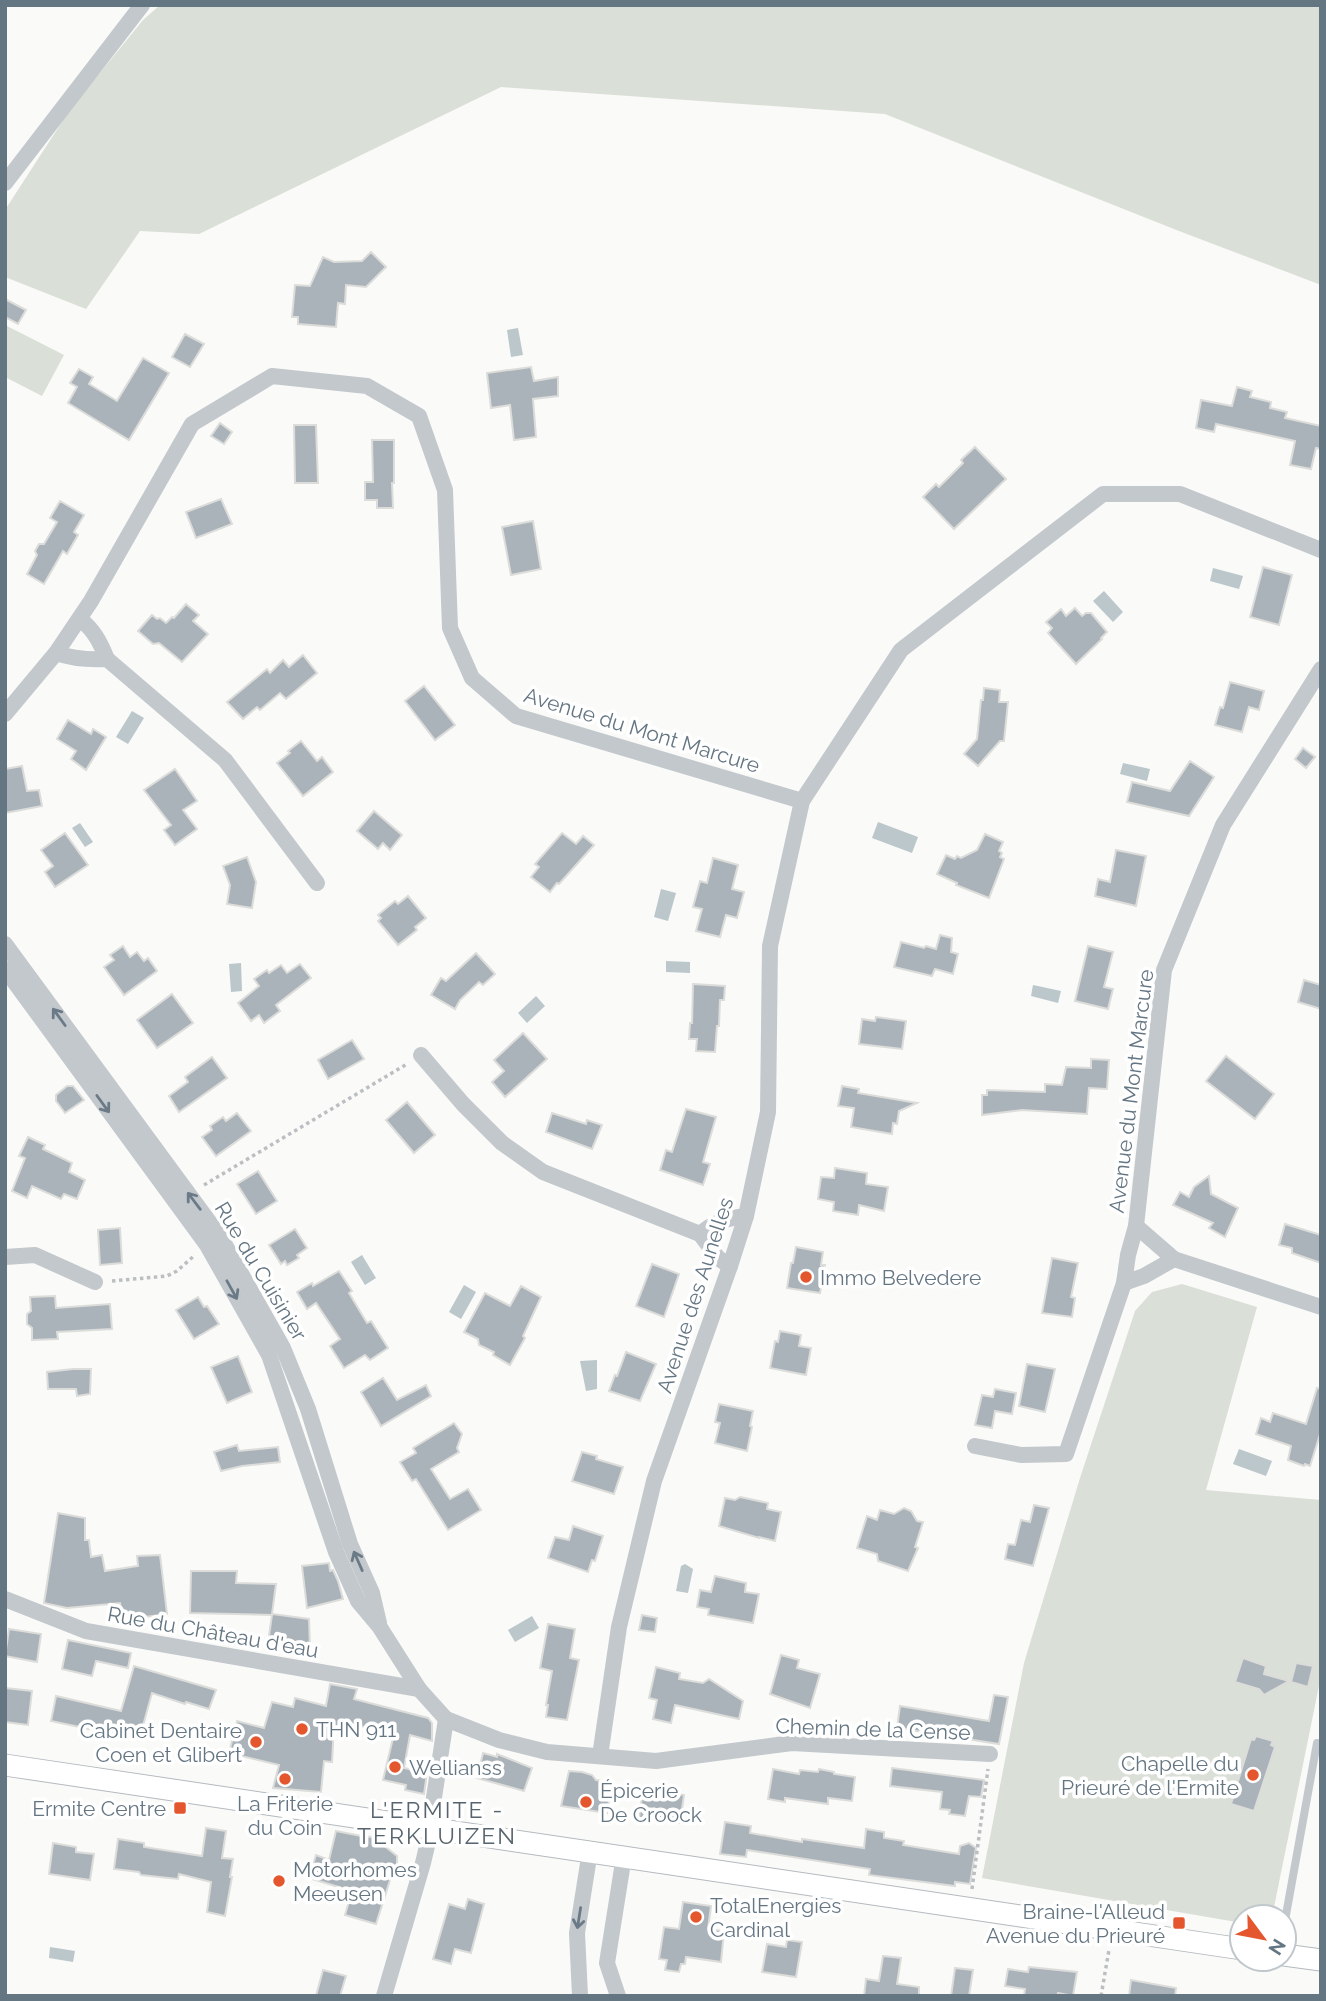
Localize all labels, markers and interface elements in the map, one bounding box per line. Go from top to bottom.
street label: Avenue du Mont Marcure [521,682,763,778]
street label: Avenue du Mont Marcure [1104,968,1158,1214]
one-way arrow [52,1008,66,1027]
one-way arrow [95,1094,110,1112]
one-way arrow [186,1192,201,1210]
street label: Avenue des Aunelles [652,1194,738,1396]
street label: Rue du Cuisinier [210,1197,313,1345]
place label: Immo Belvedere [820,1265,981,1290]
marker: Immo Belvedere [798,1269,814,1285]
one-way arrow [225,1280,239,1300]
one-way arrow [351,1551,364,1572]
street label: Rue du Château d'eau [106,1601,320,1663]
street label: Chemin de la Cense [775,1713,971,1745]
place label: THN 911 [316,1717,396,1742]
place label: Cabinet Dentaire Coen et Glibert [80,1718,242,1767]
marker: THN 911 [294,1721,310,1737]
marker: Cabinet Dentaire Coen et Glibert [248,1734,264,1750]
place label: Chapelle du Prieuré de l'Ermite [1061,1751,1239,1800]
place label: Wellianss [409,1755,502,1780]
marker: Wellianss [387,1759,403,1775]
marker: Chapelle du Prieuré de l'Ermite [1245,1767,1261,1783]
marker: La Friterie du Coin [277,1771,293,1787]
place label: Épicerie De Croock [600,1778,702,1827]
place label: La Friterie du Coin [237,1791,333,1840]
marker: Épicerie De Croock [578,1794,594,1810]
place label: Ermite Centre [32,1796,166,1821]
district label: L'ERMITE - TERKLUIZEN [357,1796,517,1849]
marker: Ermite Centre [172,1800,188,1816]
place label: Motorhomes Meeusen [293,1857,417,1906]
marker: Motorhomes Meeusen [271,1873,287,1889]
place label: TotalEnergies Cardinal [710,1893,841,1942]
place label: Braine-l'Alleud Avenue du Prieuré [986,1899,1165,1948]
north arrow [1228,1903,1298,1973]
one-way arrow [572,1906,585,1929]
marker: TotalEnergies Cardinal [688,1909,704,1925]
marker: Braine-l'Alleud Avenue du Prieuré [1171,1915,1187,1931]
text: N [1264,1935,1291,1959]

